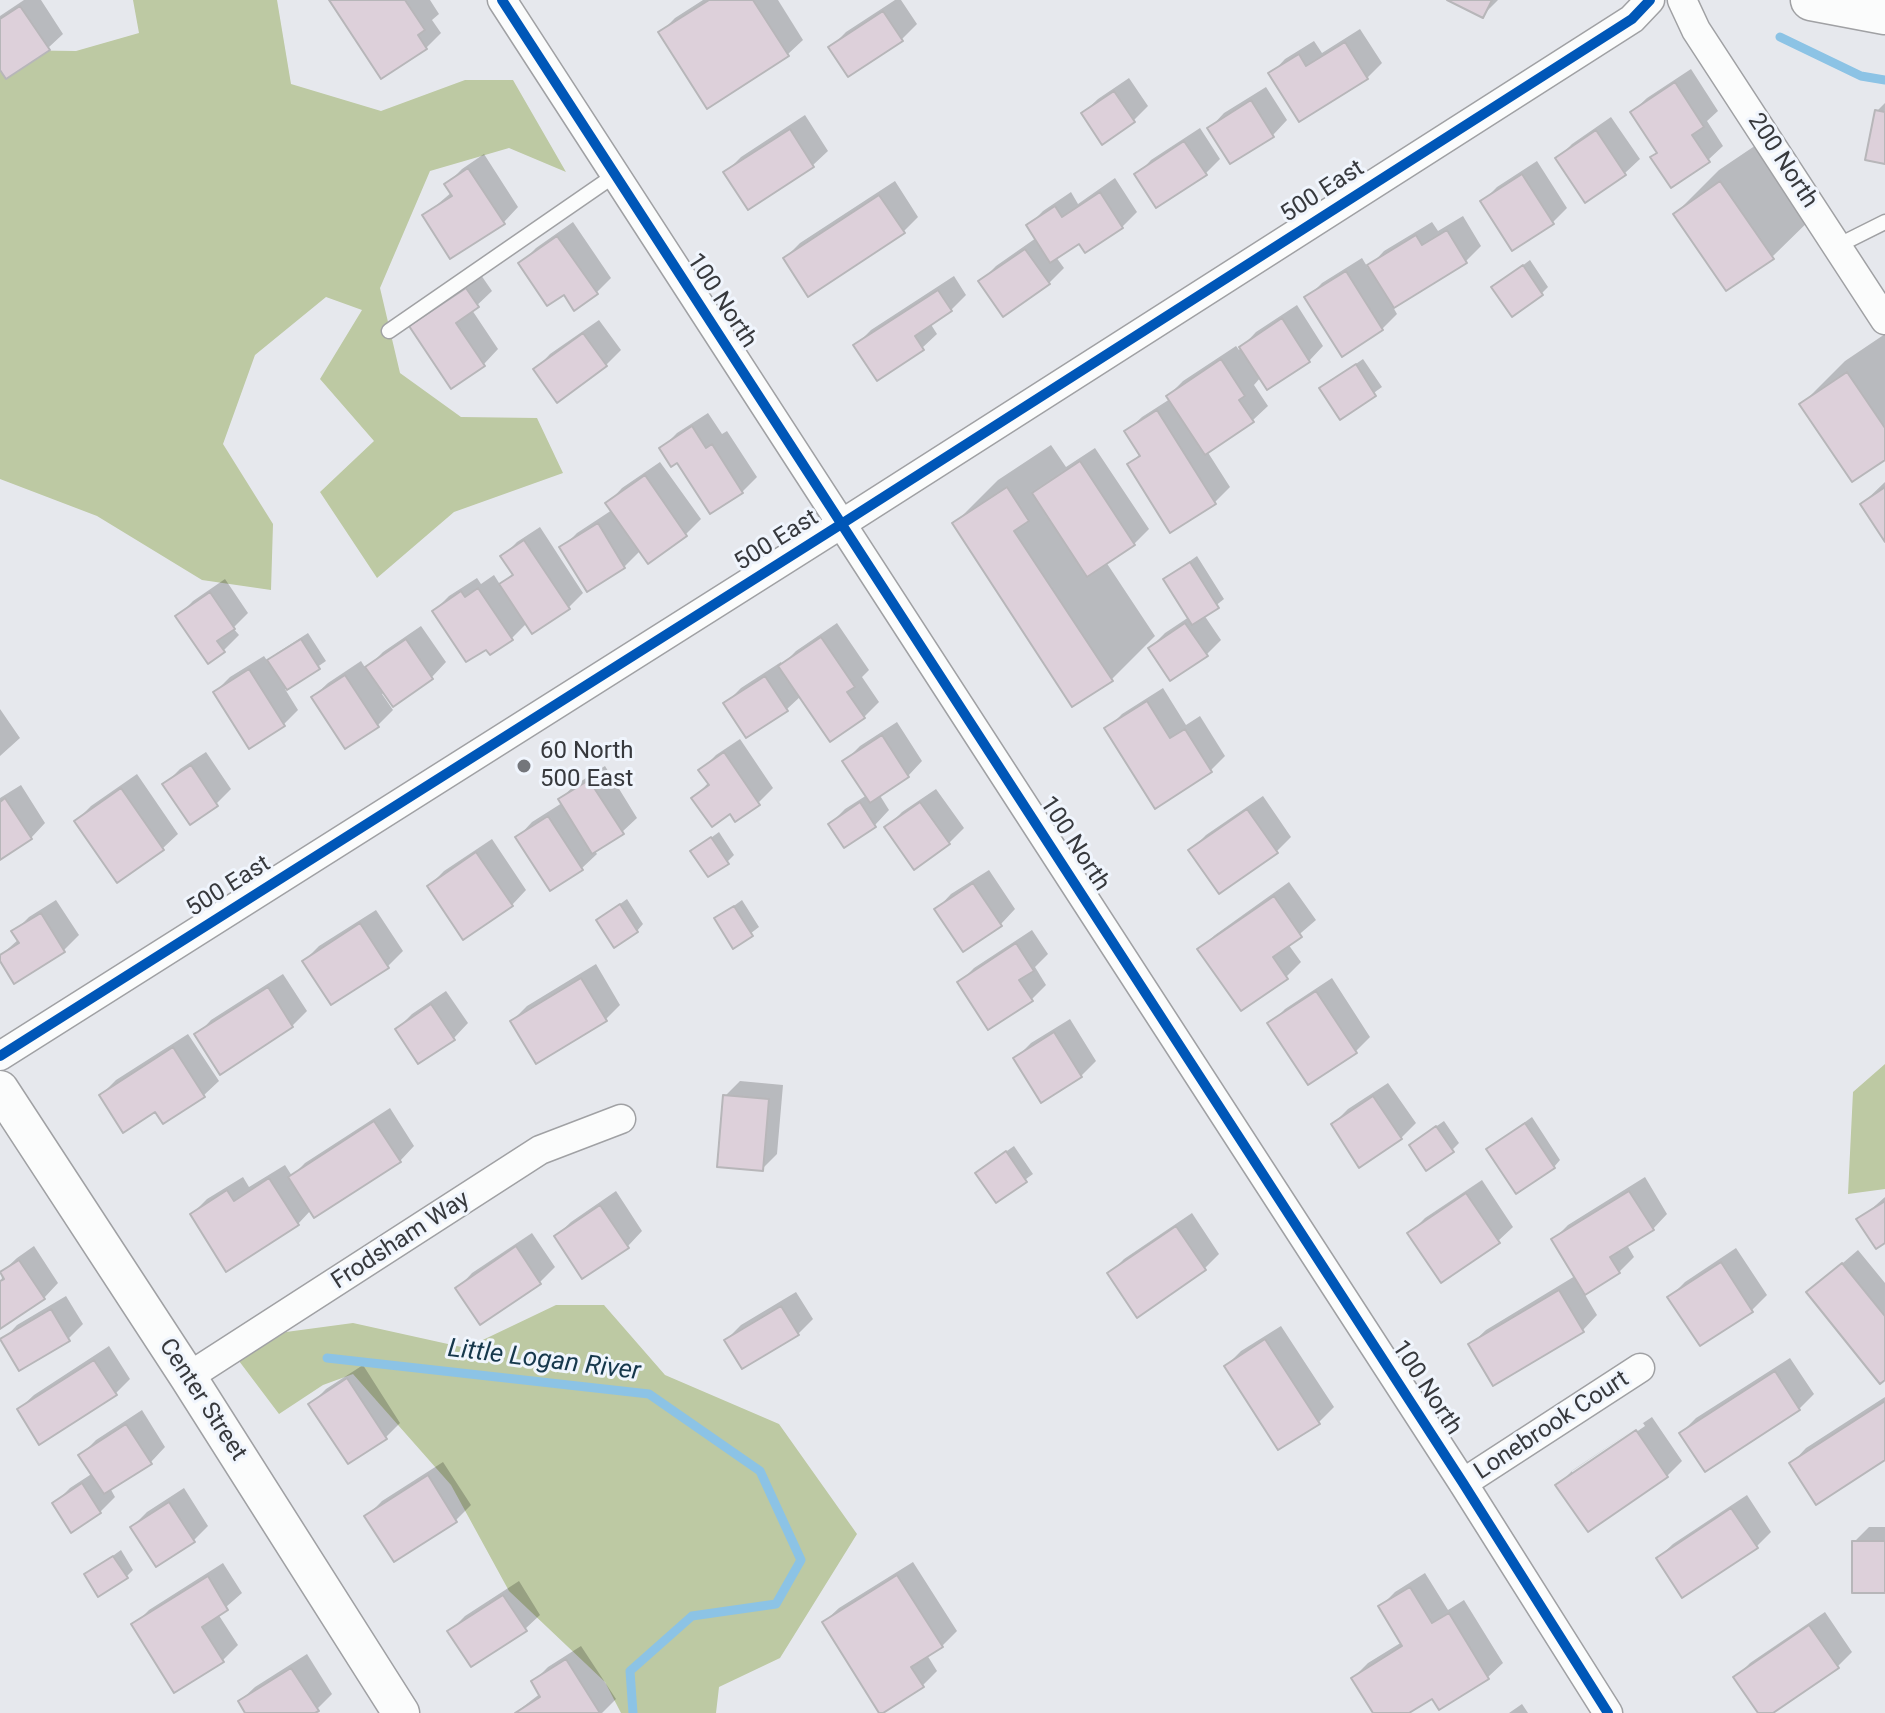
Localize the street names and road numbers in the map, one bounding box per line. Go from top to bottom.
street label: 200 North [1741,108,1823,214]
street label: 500 East [1276,155,1370,229]
street label: 100 North [680,248,762,354]
street label: 500 East [730,504,824,578]
street label: 100 North [1033,791,1115,897]
street label: 500 East [182,850,276,924]
street label: Frodsham Way [327,1186,475,1296]
street label: Center Street [152,1334,252,1466]
street label: 100 North [1385,1335,1467,1441]
street label: Lonebrook Court [1469,1365,1635,1487]

